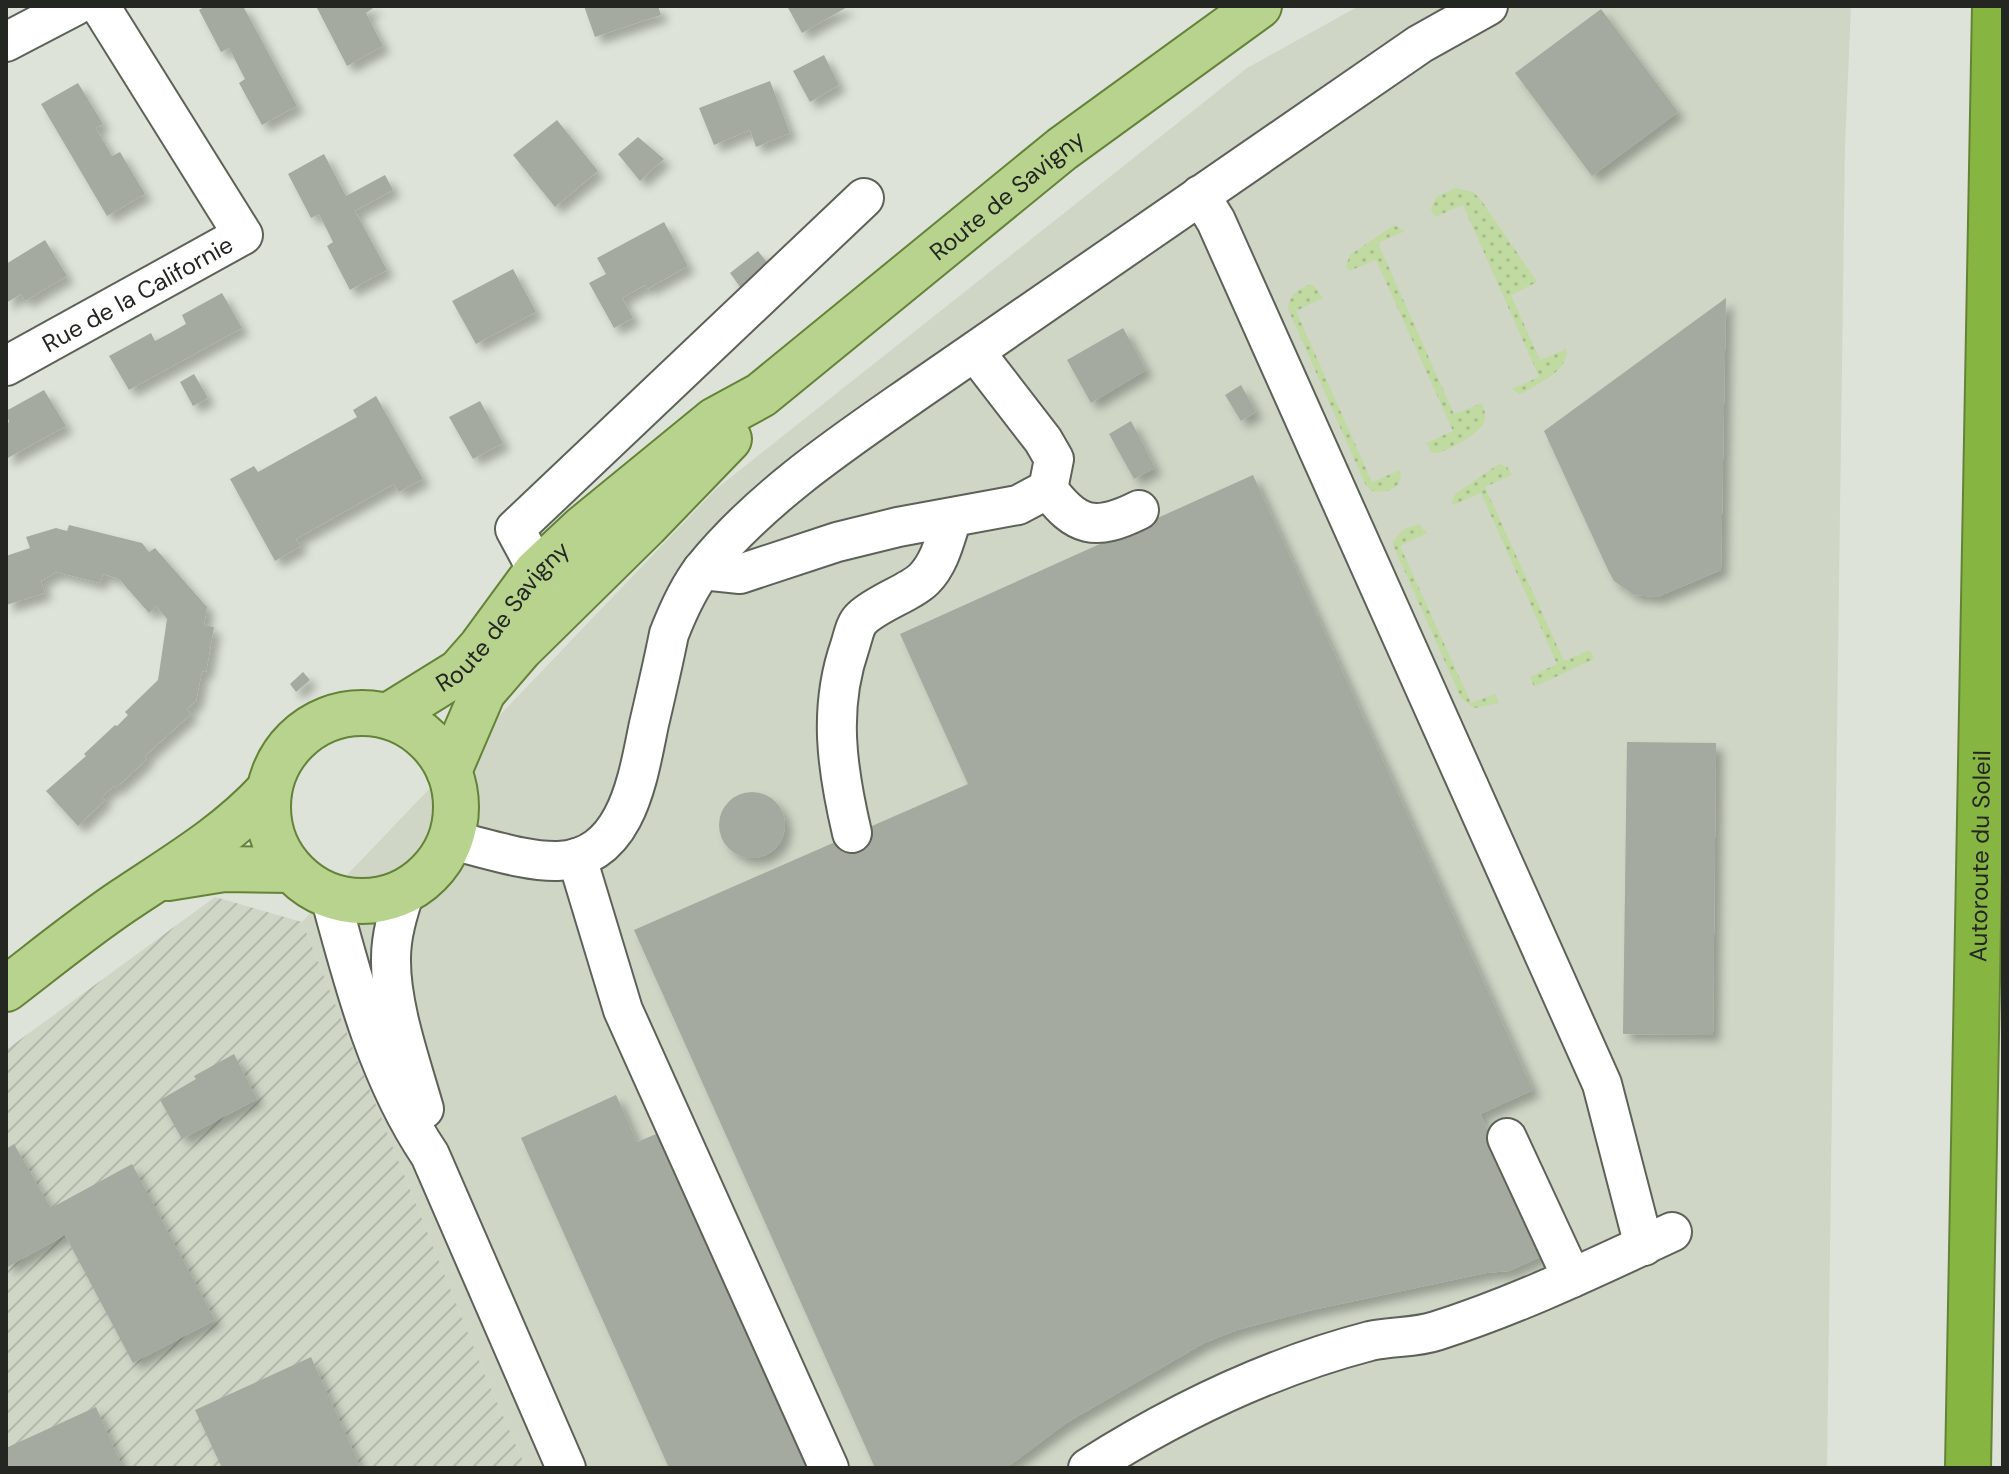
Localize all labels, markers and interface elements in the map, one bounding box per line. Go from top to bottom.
street label: Route de Savigny [923,123,1090,267]
street label: Rue de la Californie [36,228,238,359]
street label: Route de Savigny [430,534,576,698]
street label: Autoroute du Soleil [1962,750,1997,962]

